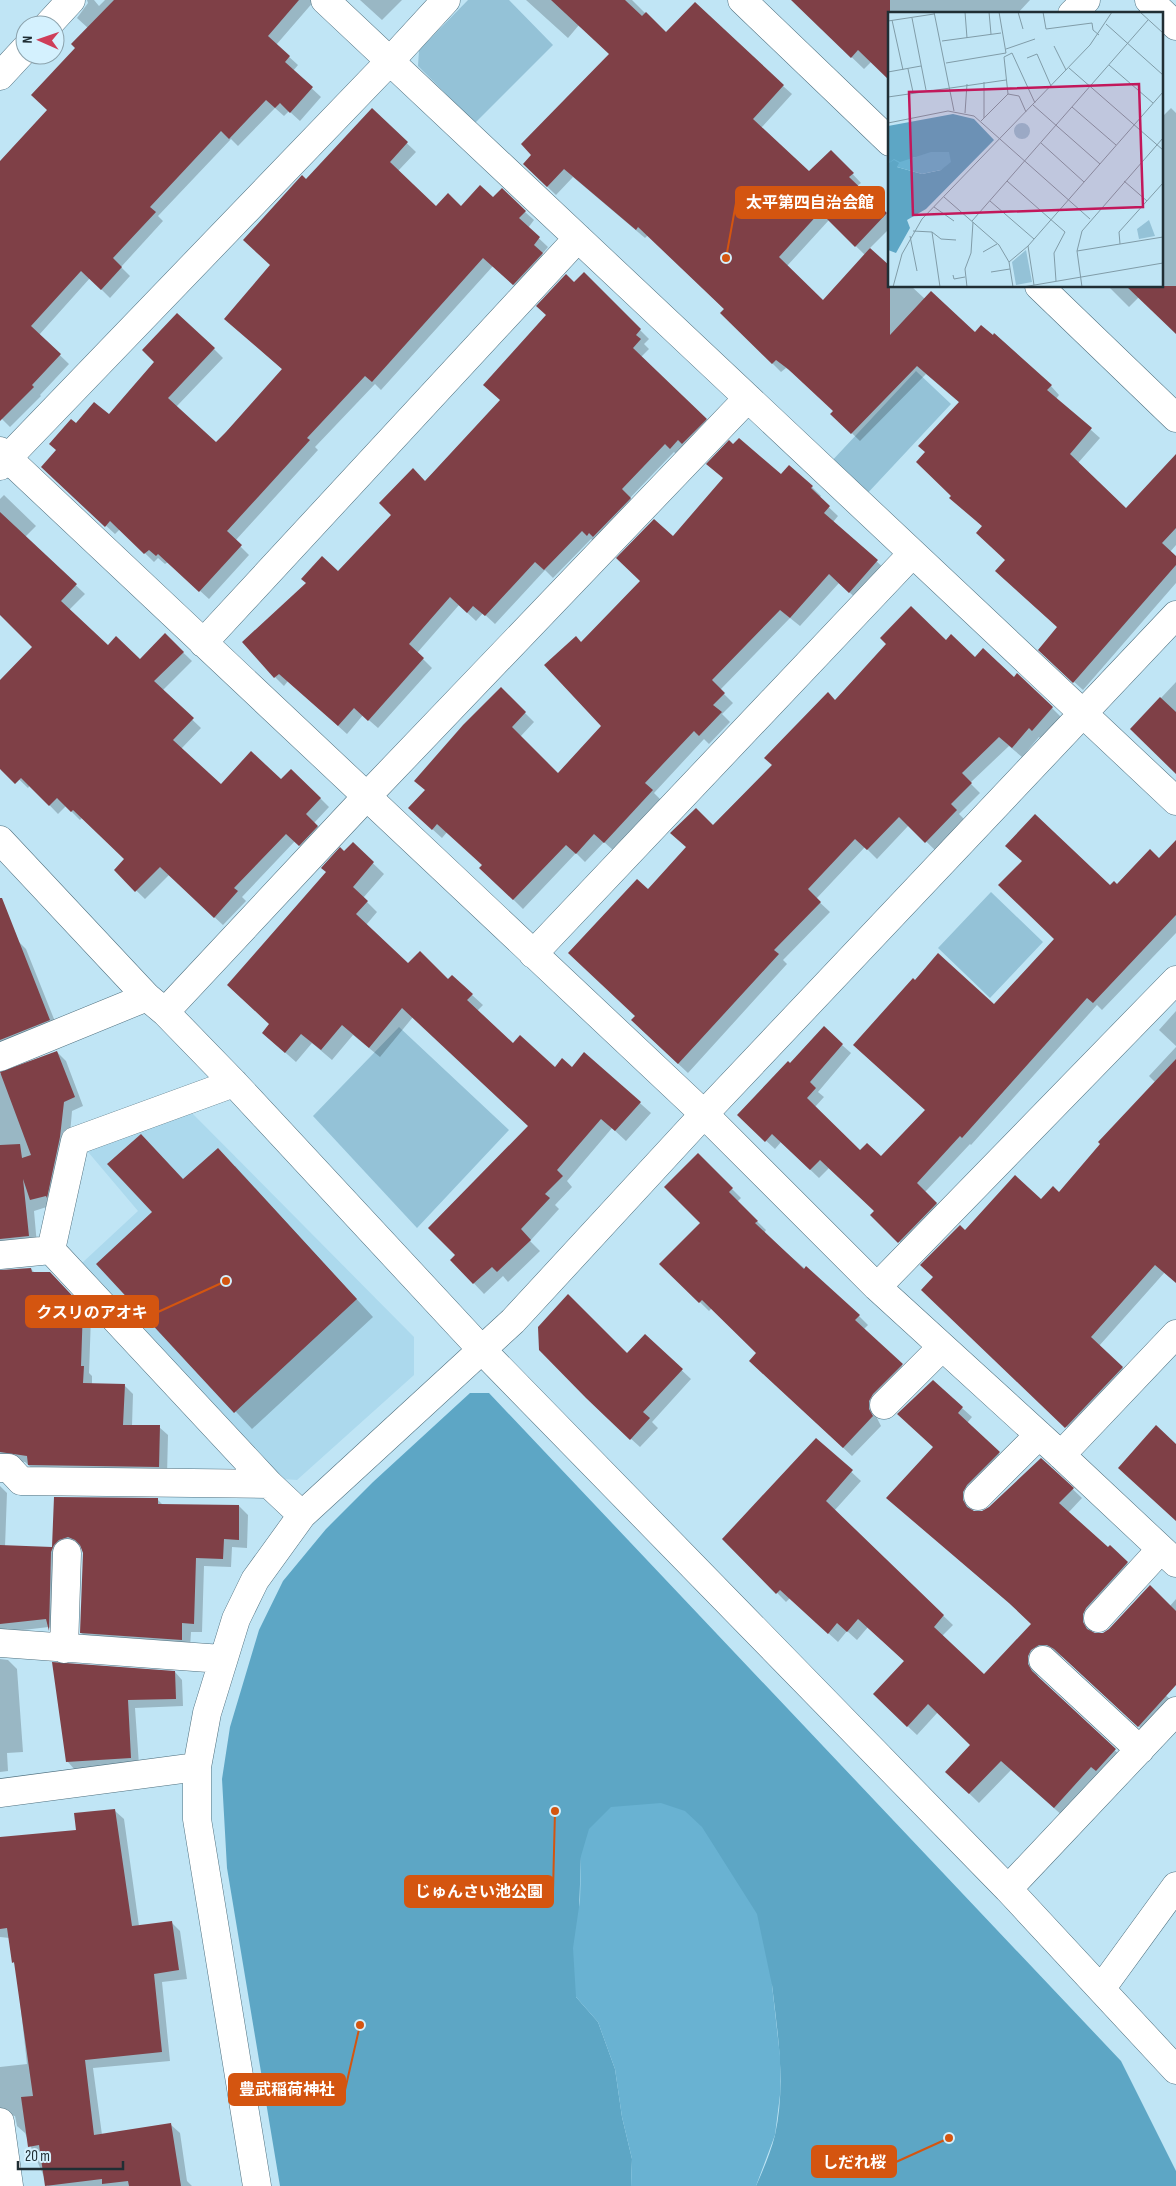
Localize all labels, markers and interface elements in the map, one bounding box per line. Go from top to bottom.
inset map [888,12,1164,288]
north arrow [15,15,65,65]
text: N [19,36,36,44]
callout: 太平第四自治会館 [736,187,884,218]
text: 太平第四自治会館 [746,194,874,213]
callout: クスリのアオキ [26,1296,158,1327]
text: クスリのアオキ [36,1304,148,1323]
callout: じゅんさい池公園 [405,1876,553,1907]
text: じゅんさい池公園 [415,1883,543,1902]
callout: 豊武稲荷神社 [229,2074,345,2105]
text: 豊武稲荷神社 [239,2080,335,2100]
scale bar [18,2138,122,2170]
callout: しだれ桜 [812,2146,896,2177]
text: 20 m [25,2147,50,2166]
text: しだれ桜 [822,2154,886,2173]

